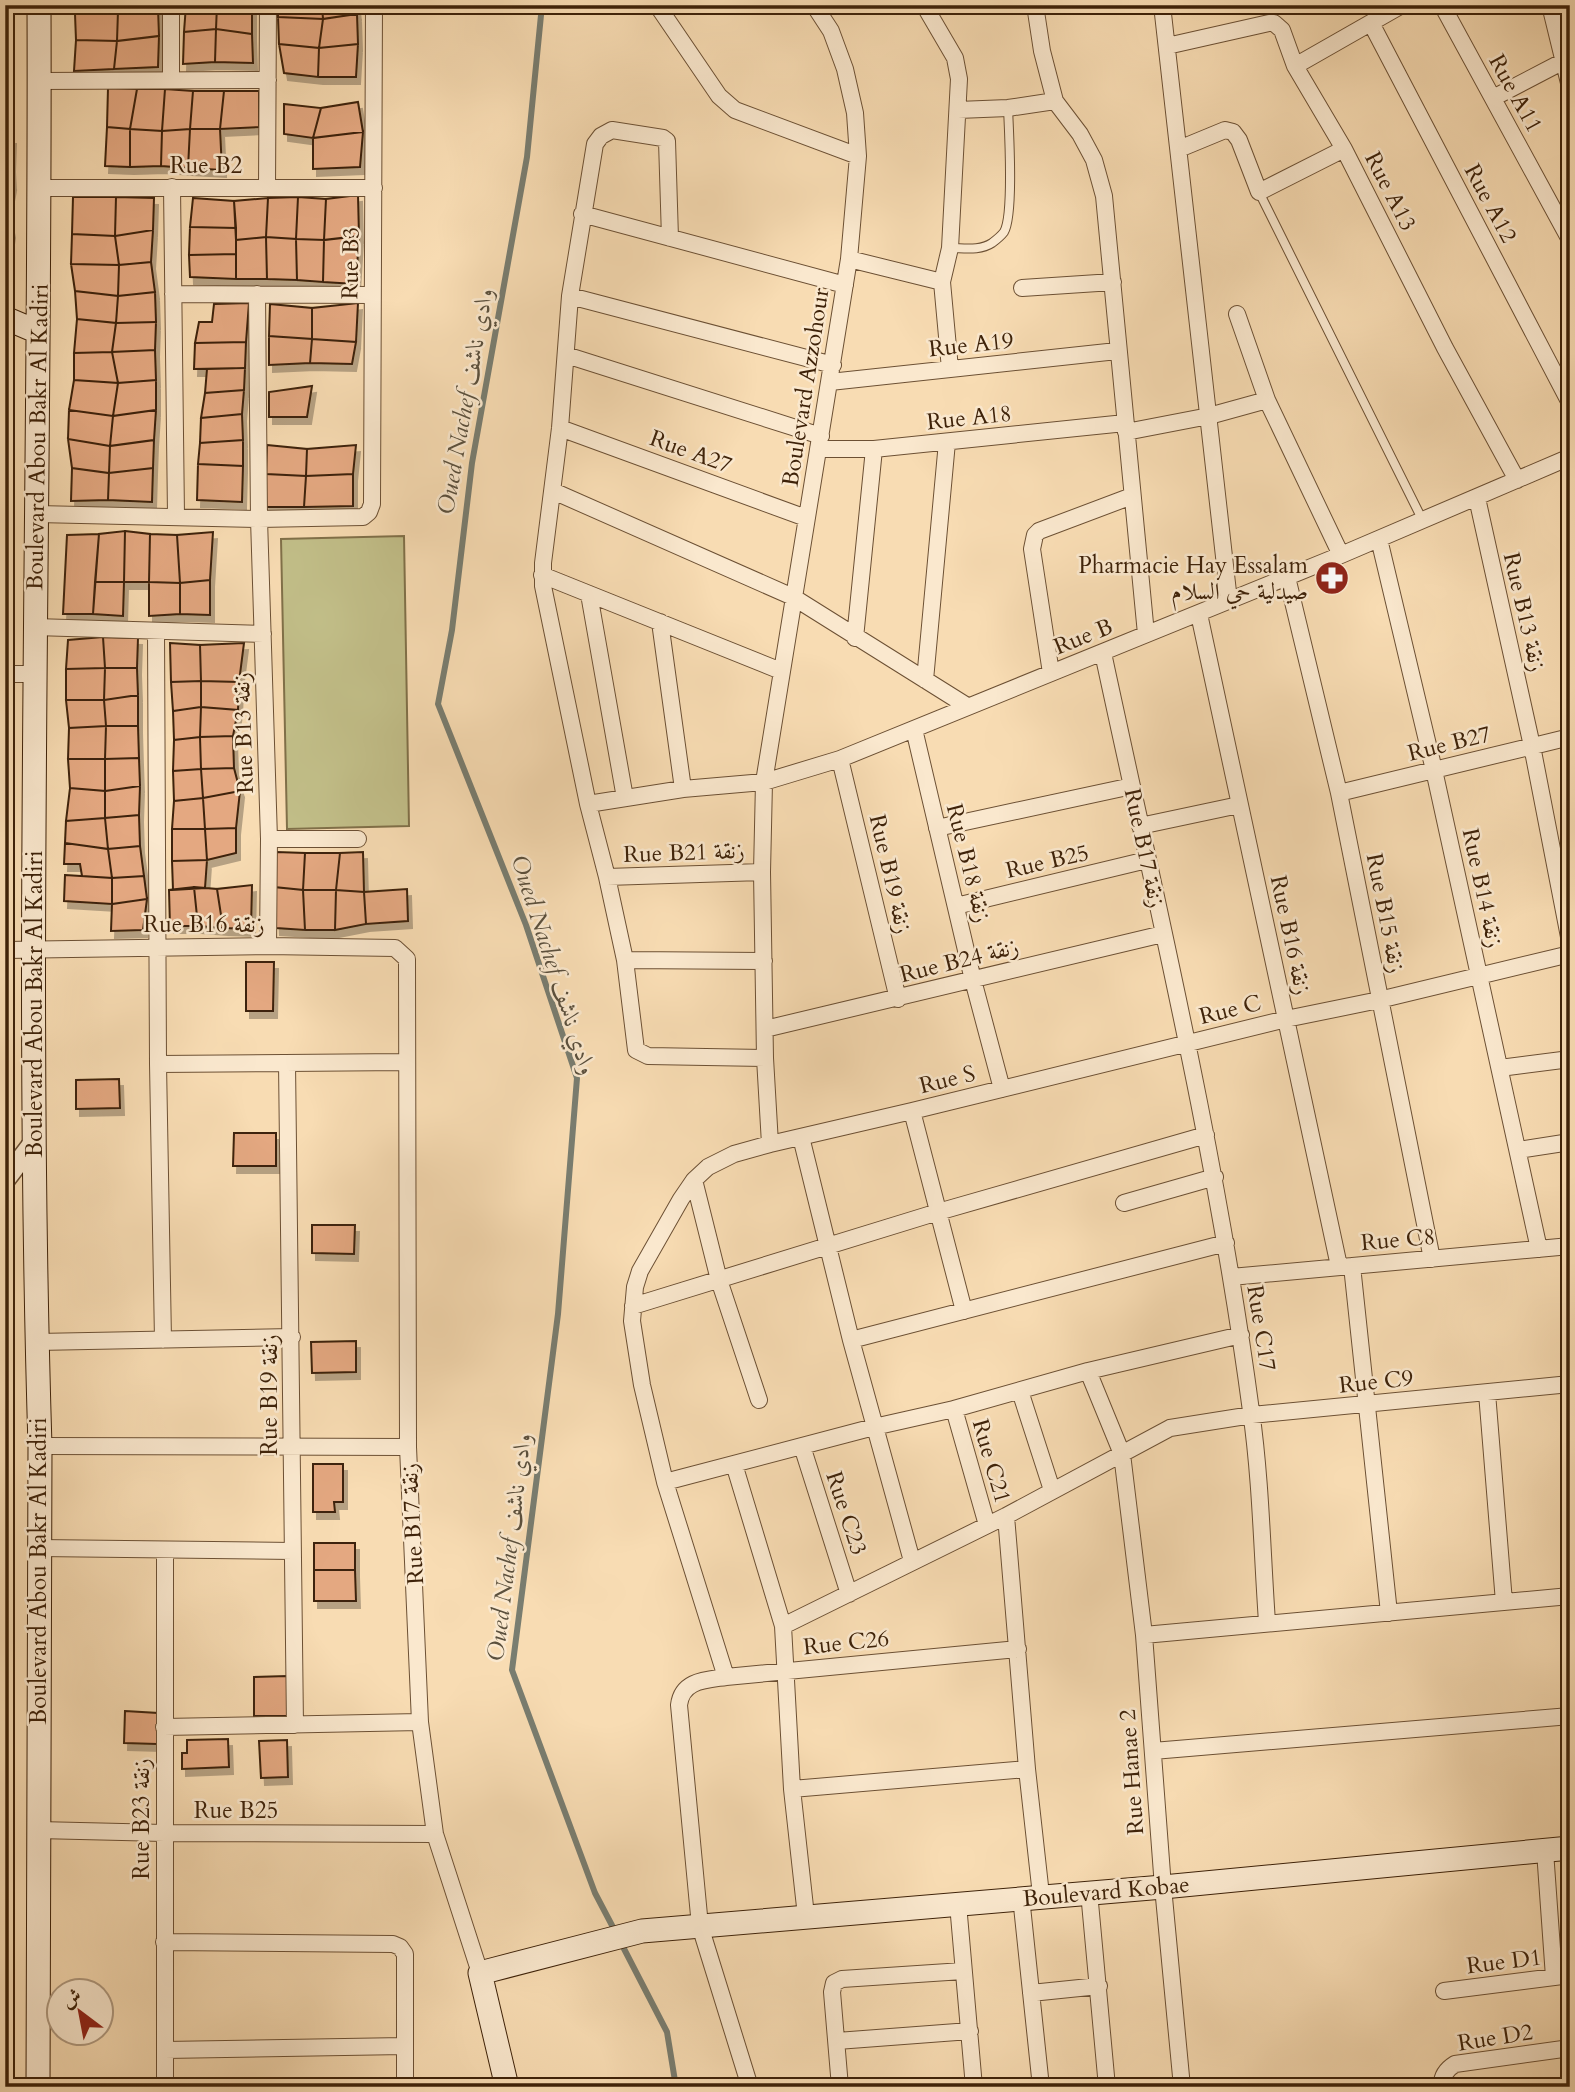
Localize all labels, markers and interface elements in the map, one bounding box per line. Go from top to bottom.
street label: Rue A11 [1481,49,1550,138]
street label: Rue A13 [1357,146,1424,236]
street label: Rue B2 [170,150,242,181]
street label: Rue A12 [1457,158,1524,248]
street label: Rue B3 [334,226,367,300]
street label: Boulevard Abou Bakr Al Kadiri [19,283,56,591]
water label: Oued Nachef وادي ناشف [429,285,504,517]
street label: Boulevard Azzohour [774,285,837,489]
street label: Rue A19 [927,325,1015,364]
street label: Rue A18 [925,398,1013,437]
street label: Rue A27 [646,422,736,481]
street label: Rue B13 زنقة [1496,549,1553,675]
place label: Pharmacie Hay Essalam صيدلية حي السلام [1078,550,1309,611]
pharmacy icon: Pharmacie Hay Essalam صيدلية حي السلام [1313,559,1351,597]
street label: Rue B [1049,611,1117,662]
street label: Rue B13 زنقة [226,672,261,794]
street label: Rue B27 [1404,718,1494,769]
street label: Rue B17 زنقة [1117,785,1172,911]
street label: Rue B18 زنقة [939,800,998,926]
street label: Rue B19 زنقة [862,811,919,937]
street label: Rue B14 زنقة [1455,825,1510,951]
street label: Rue B21 زنقة [623,835,745,870]
street label: Rue B25 [1003,837,1092,886]
street label: Rue B15 زنقة [1359,850,1412,976]
street label: Boulevard Abou Bakr Al Kadiri [19,851,50,1157]
water label: Oued Nachef وادي ناشف [500,851,605,1080]
street label: Rue B16 زنقة [1263,872,1318,998]
street label: Rue B16 زنقة [143,909,265,940]
street label: Rue B24 زنقة [896,931,1022,990]
street label: Rue C [1196,987,1264,1032]
street label: Rue S [916,1058,978,1101]
street label: Rue C8 [1360,1221,1437,1258]
street label: Rue C17 [1239,1283,1284,1373]
street label: Rue B19 زنقة [254,1334,285,1456]
street label: Rue C9 [1337,1362,1415,1401]
street label: Rue C21 [965,1415,1018,1507]
street label: Boulevard Abou Bakr Al Kadiri [23,1418,54,1724]
water label: Oued Nachef وادي ناشف [479,1431,542,1663]
street label: Rue B17 زنقة [394,1462,431,1585]
street label: Rue C23 [818,1467,875,1559]
street label: Rue C26 [801,1623,891,1662]
street label: Rue Hanae 2 [1112,1708,1151,1836]
street label: Rue B23 زنقة [126,1758,157,1880]
street label: Rue B25 [194,1795,278,1826]
street label: Boulevard Kobae [1021,1869,1191,1914]
street label: Rue D1 [1465,1942,1543,1981]
north arrow [46,1976,116,2046]
text: ش [57,1982,86,2014]
street label: Rue D2 [1455,2016,1535,2059]

